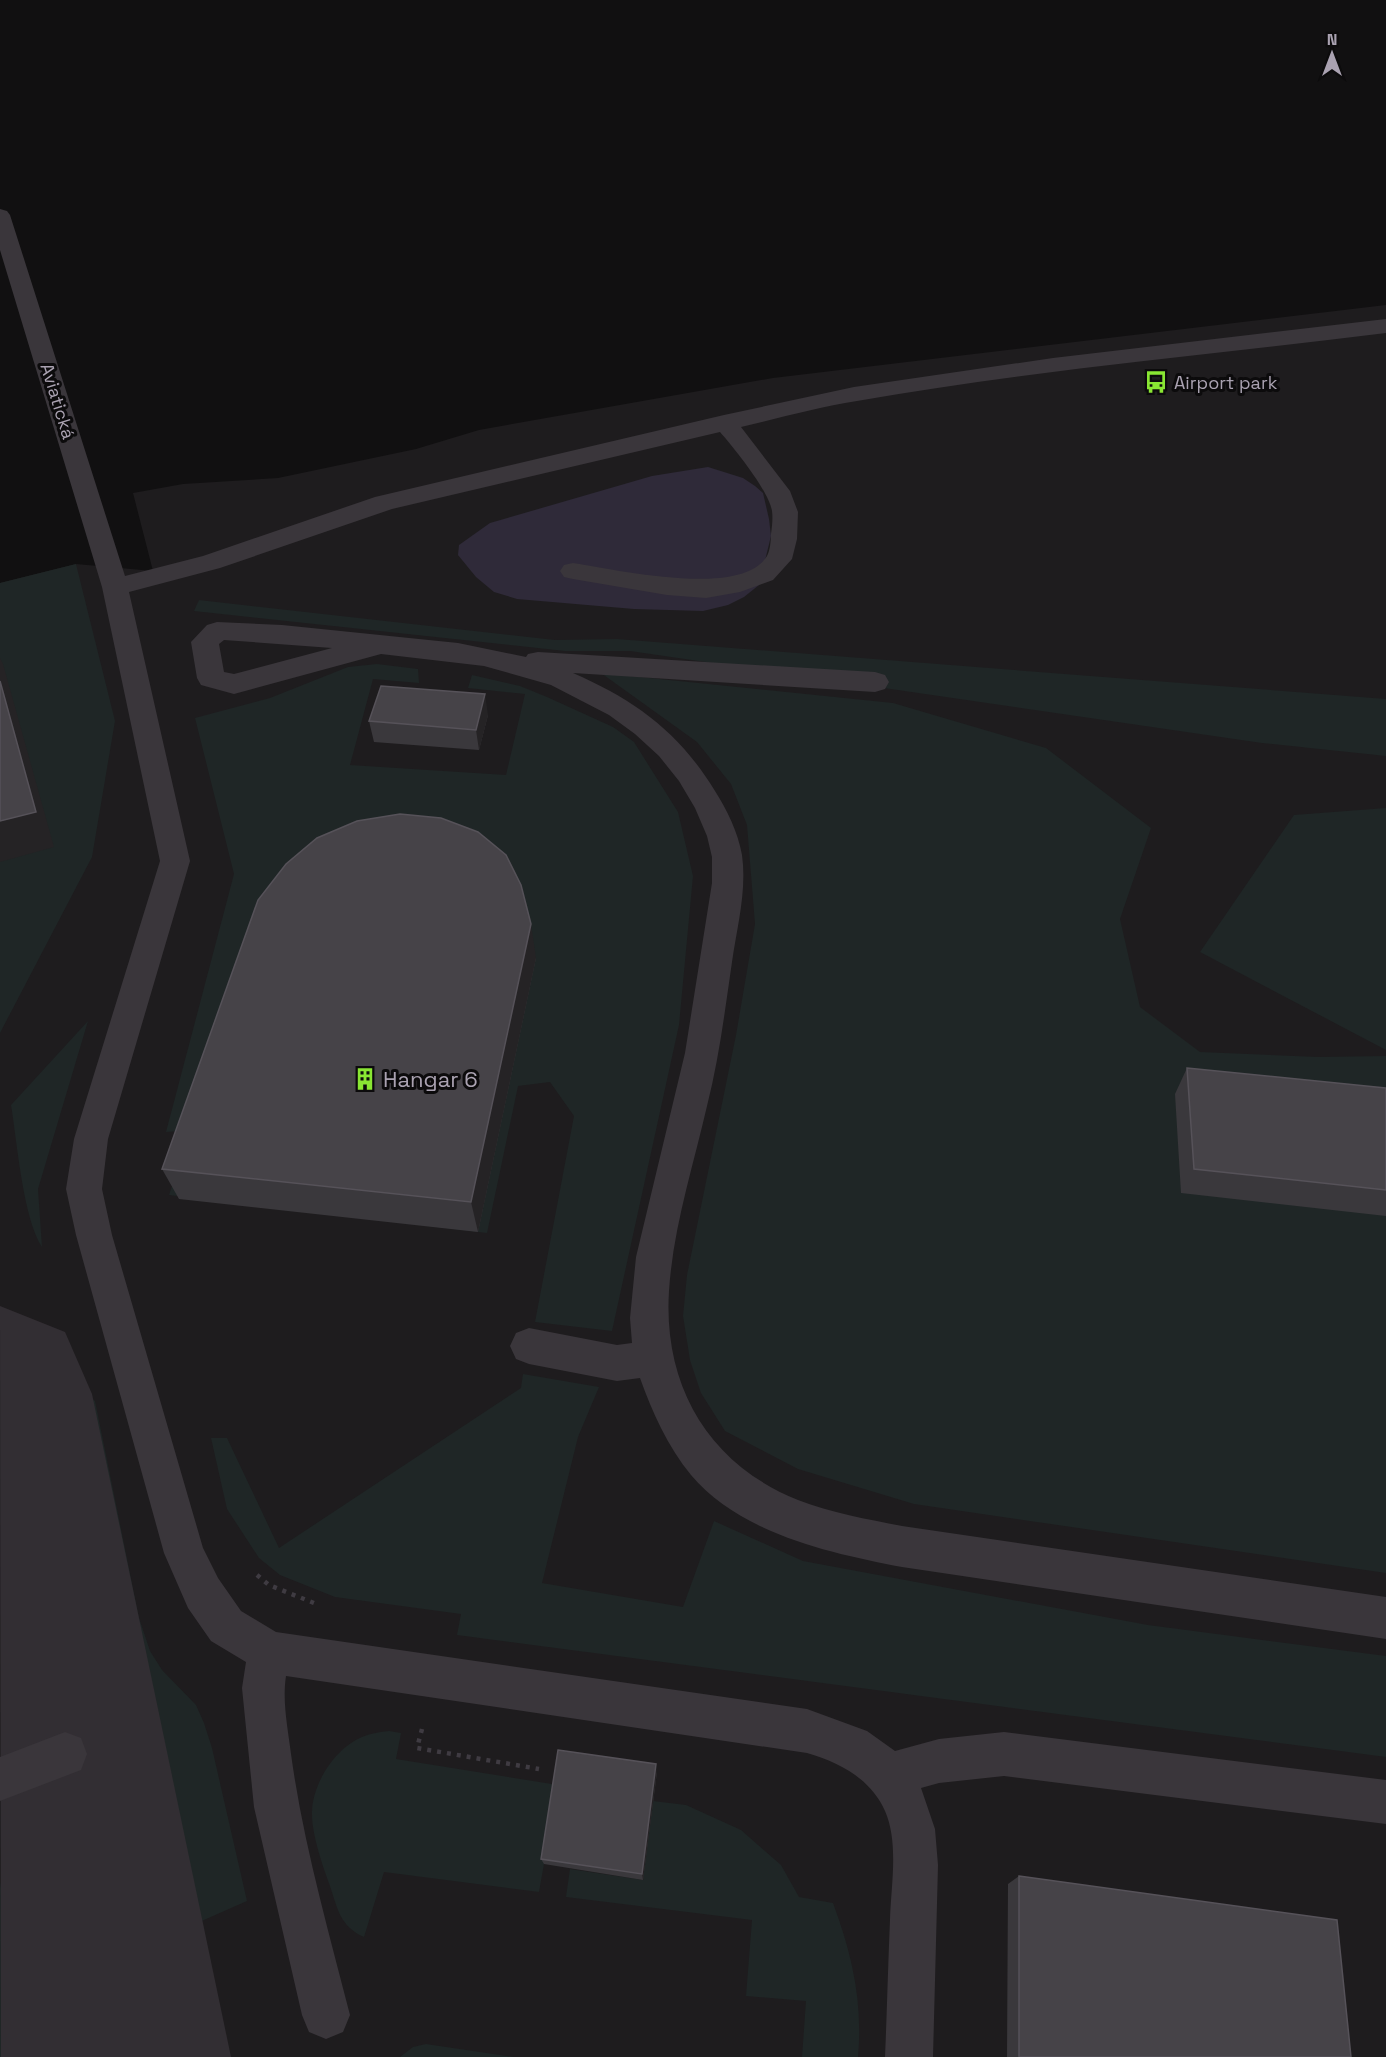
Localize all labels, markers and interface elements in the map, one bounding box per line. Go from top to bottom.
north arrow [1302,24,1362,84]
text: N [1327,29,1337,50]
street label: Aviatická [36,360,80,442]
bus stop icon: Airport park [1143,369,1169,395]
place label: Airport park [1174,371,1278,394]
place label: Hangar 6 [383,1065,478,1093]
building icon: Hangar 6 [352,1066,378,1092]

